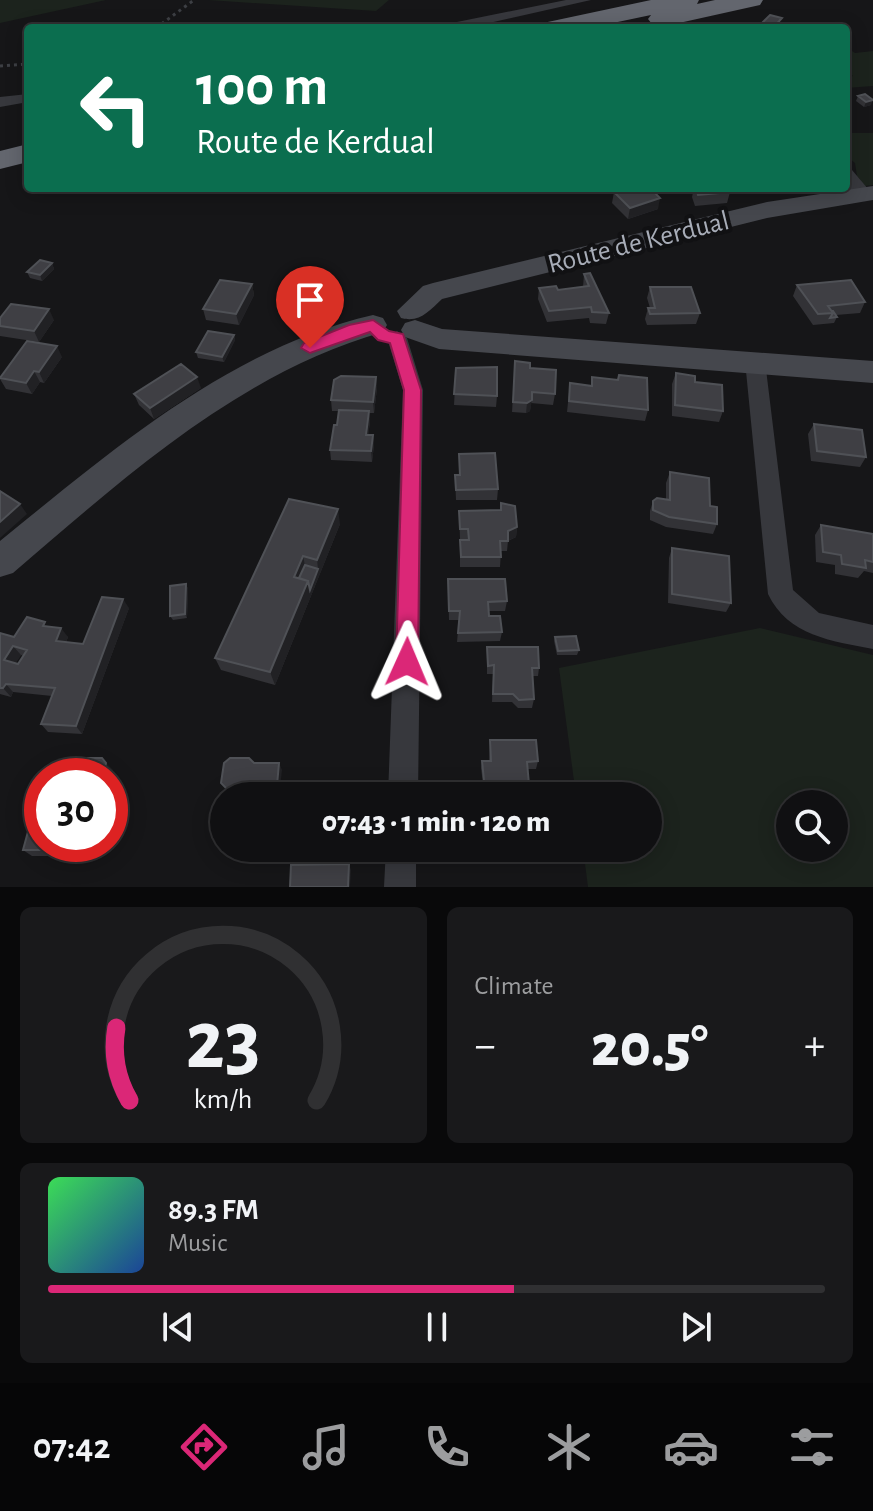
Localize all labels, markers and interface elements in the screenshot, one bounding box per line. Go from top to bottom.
icon: left [64,56,168,160]
text: 100 m [196,59,328,115]
text: Route de Kerdual [196,124,435,160]
street label: Route de Kerdual [545,207,732,279]
pin [276,266,344,348]
icon: arrive [288,278,332,322]
position arrow [365,620,449,704]
speed limit sign: 30 [24,758,128,862]
map controls [776,790,848,862]
button: search [776,790,848,862]
text: 07:43 · 1 min · 120 m [322,807,550,837]
text: Climate [475,973,553,999]
text: 23 [186,1000,261,1084]
text: 20.5° [591,1017,708,1077]
text: − [475,1024,496,1068]
text: + [804,1024,825,1068]
text: km/h [194,1085,253,1114]
text: 89.3 FM [168,1195,259,1225]
text: Music [168,1230,227,1256]
icon: previous [156,1305,200,1349]
icon: pause [415,1305,459,1349]
icon: next [674,1305,718,1349]
icon: directions [176,1419,232,1475]
icon: music [298,1419,354,1475]
icon: phone [419,1419,475,1475]
icon: climate [541,1419,597,1475]
icon: car [663,1419,719,1475]
icon: filters [784,1419,840,1475]
text: 07:42 [33,1429,110,1465]

